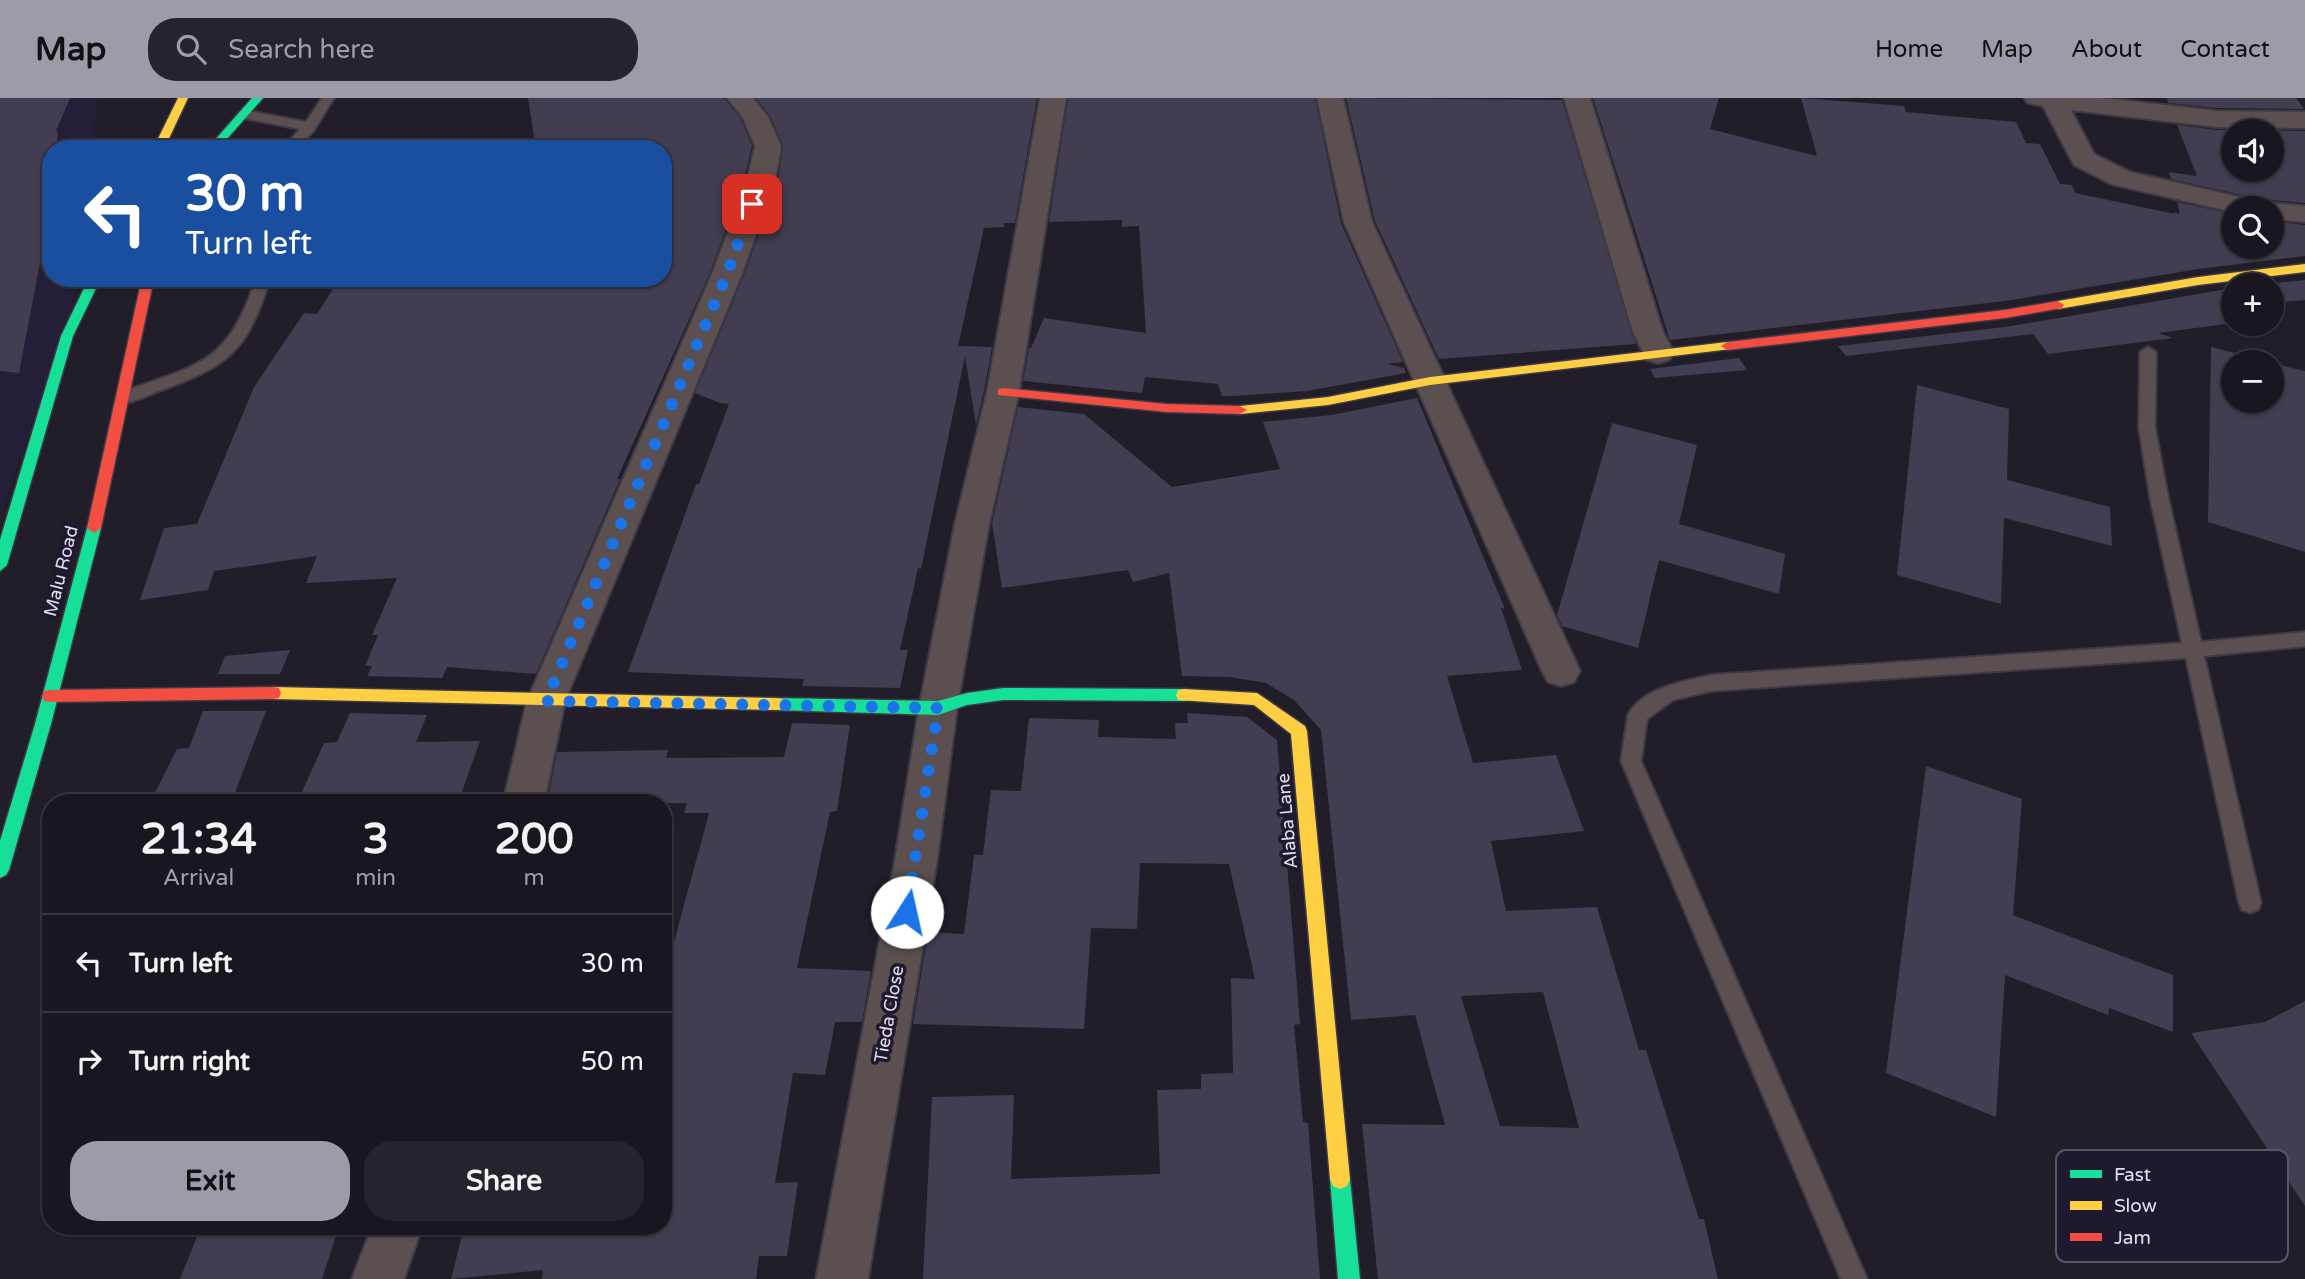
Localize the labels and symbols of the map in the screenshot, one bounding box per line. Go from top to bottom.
pin [722,174,782,234]
street label: Malu Road [39,523,83,619]
street label: Alaba Lane [1272,772,1302,870]
position arrow [870,875,944,949]
street label: Tieda Close [870,964,908,1064]
legend [2056,1150,2288,1262]
text: Fast [2114,1164,2151,1186]
text: Slow [2114,1195,2157,1217]
text: Jam [2114,1227,2151,1249]

